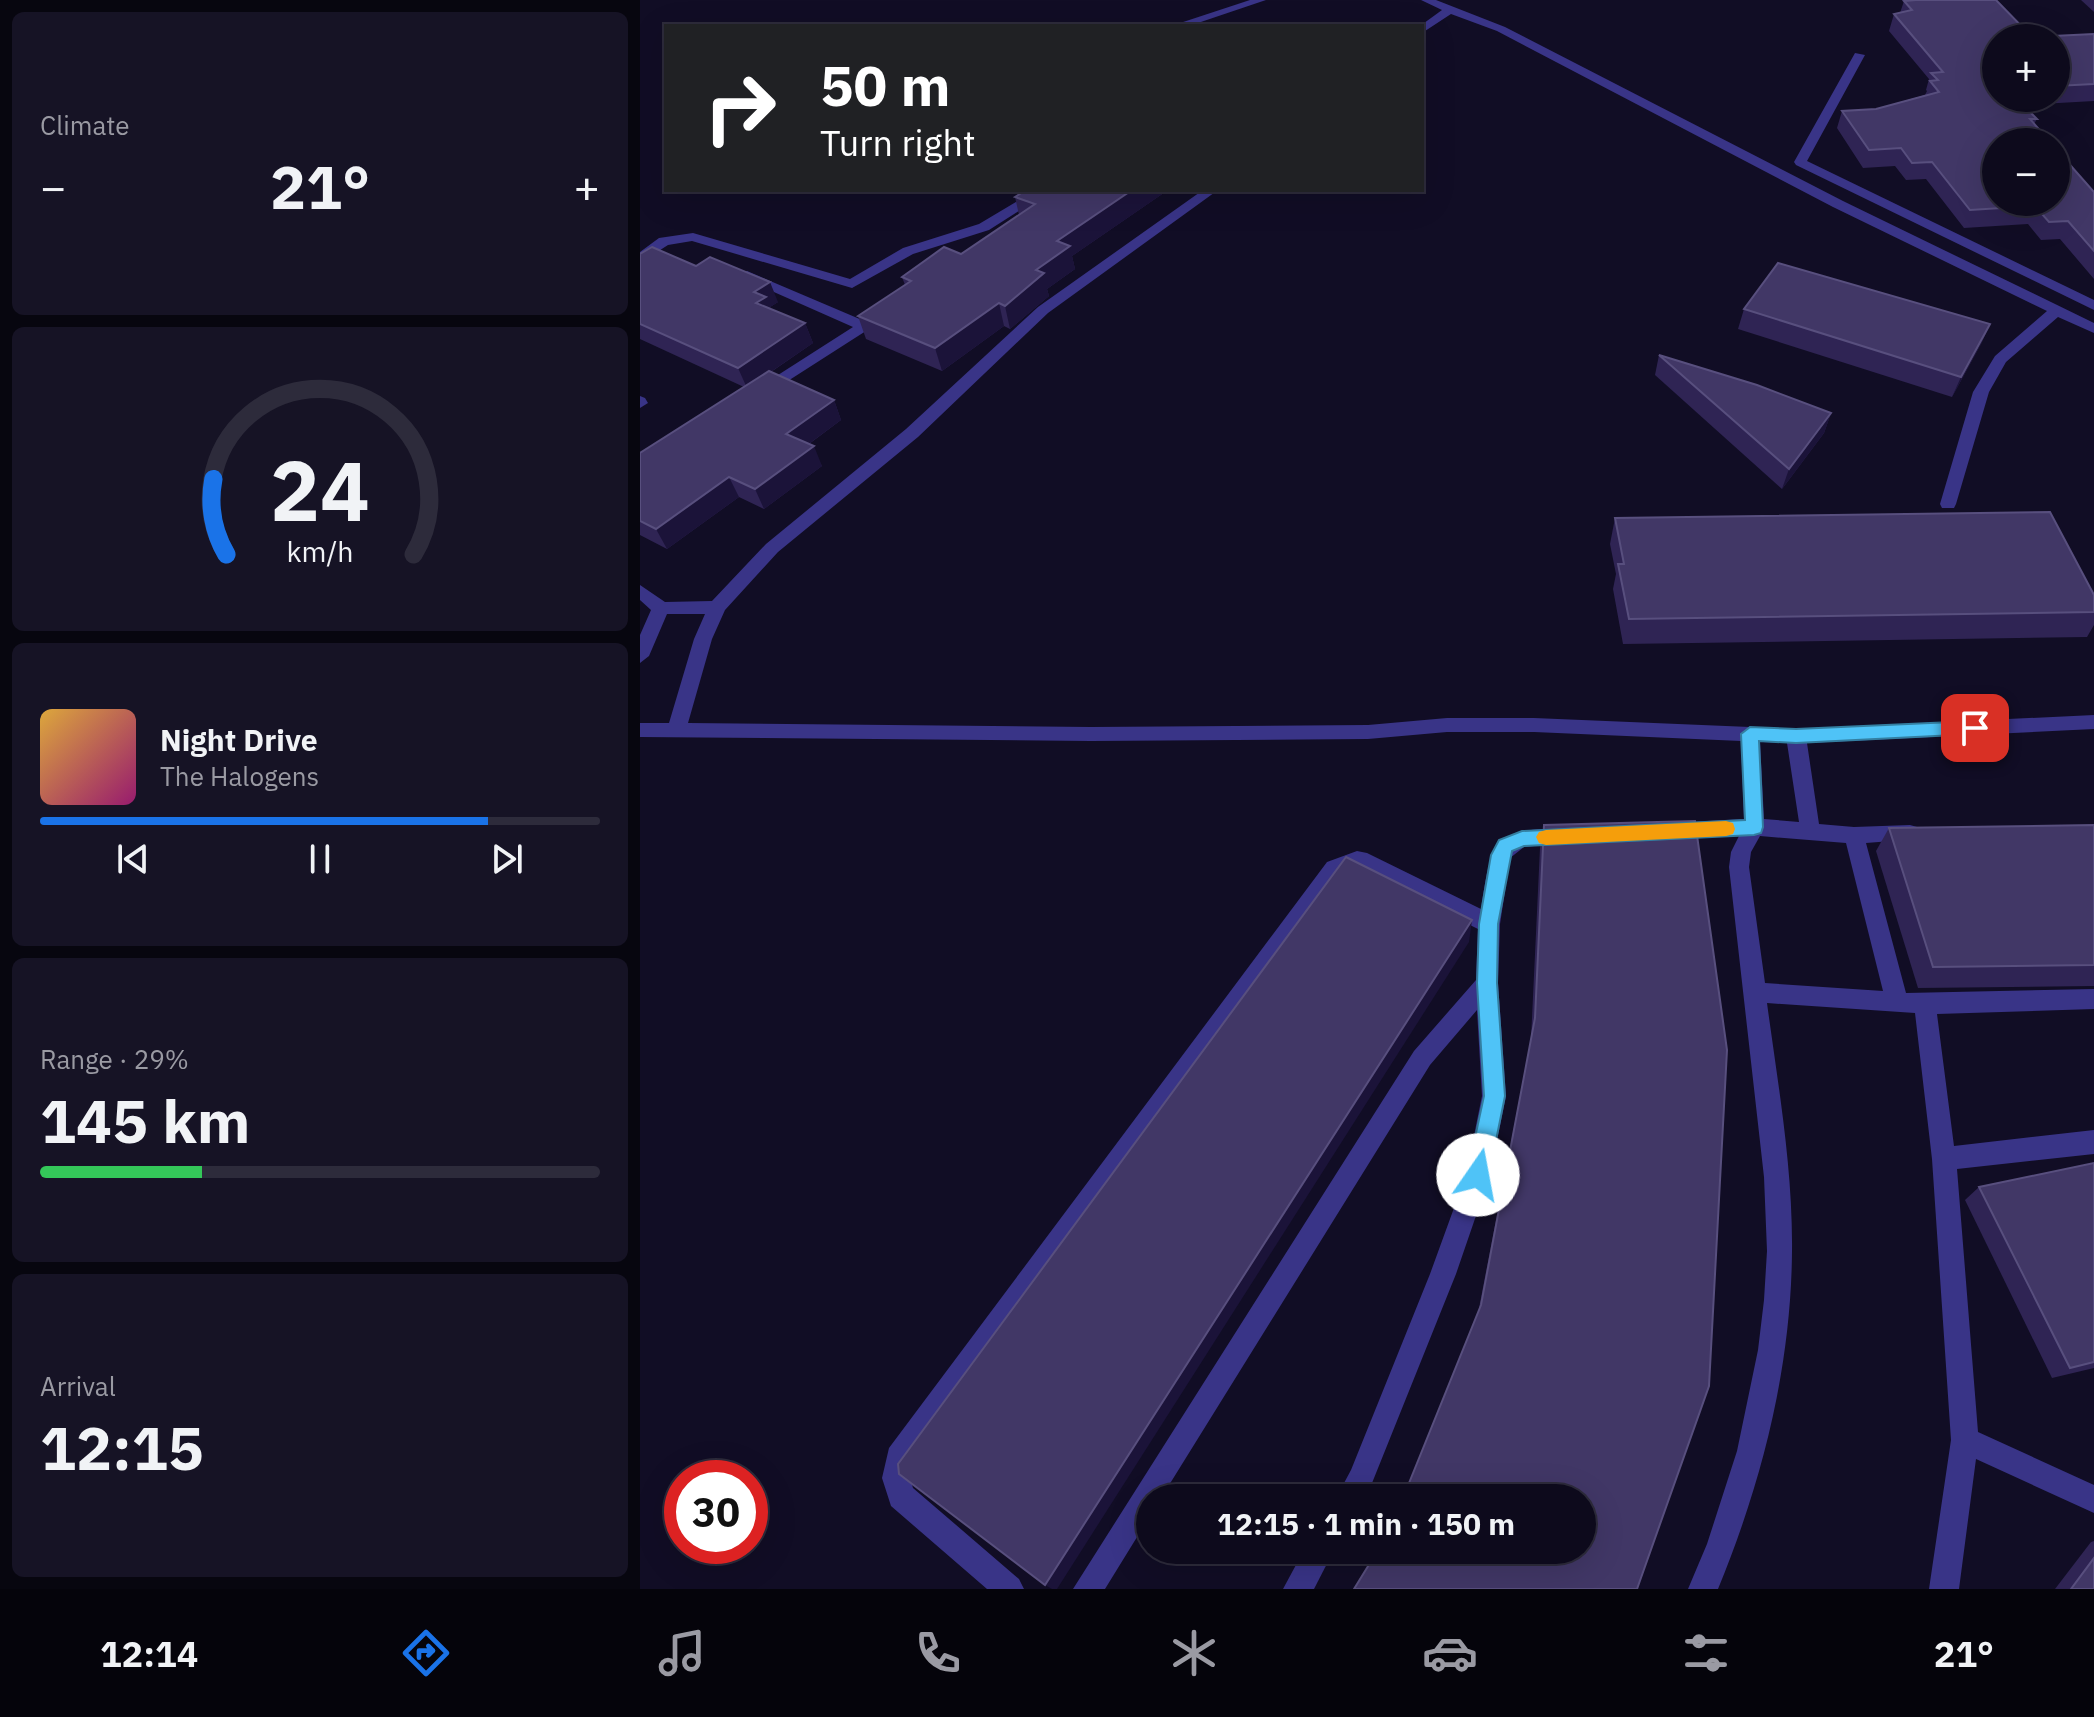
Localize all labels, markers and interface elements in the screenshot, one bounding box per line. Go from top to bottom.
map controls [1982,24,2070,216]
button: + [1982,24,2070,112]
text: 50 m [820,49,950,121]
icon: right [688,56,792,160]
text: Climate [40,108,130,142]
text: Turn right [820,119,976,166]
button: − [1982,128,2070,216]
text: 21° [270,147,370,226]
text: − [40,158,66,215]
text: + [574,158,600,215]
text: 24 [270,436,370,544]
text: km/h [286,533,354,570]
pin [1941,694,2009,762]
icon: arrive [1953,706,1997,750]
text: Night Drive [160,720,318,759]
text: The Halogens [160,759,319,793]
icon: previous [111,837,155,881]
icon: pause [298,837,342,881]
icon: next [485,837,529,881]
text: Range · 29% [40,1042,189,1076]
text: 145 km [40,1081,250,1160]
position arrow [1436,1133,1520,1217]
text: Arrival [40,1369,116,1403]
text: 12:15 [40,1408,204,1487]
speed limit sign: 30 [664,1460,768,1564]
text: 12:15 · 1 min · 150 m [1217,1504,1515,1543]
icon: directions [398,1625,454,1681]
icon: music [654,1625,710,1681]
icon: phone [910,1625,966,1681]
icon: climate [1166,1625,1222,1681]
icon: car [1422,1625,1478,1681]
icon: filters [1678,1625,1734,1681]
text: 12:14 [100,1630,198,1677]
text: 21° [1934,1630,1994,1677]

